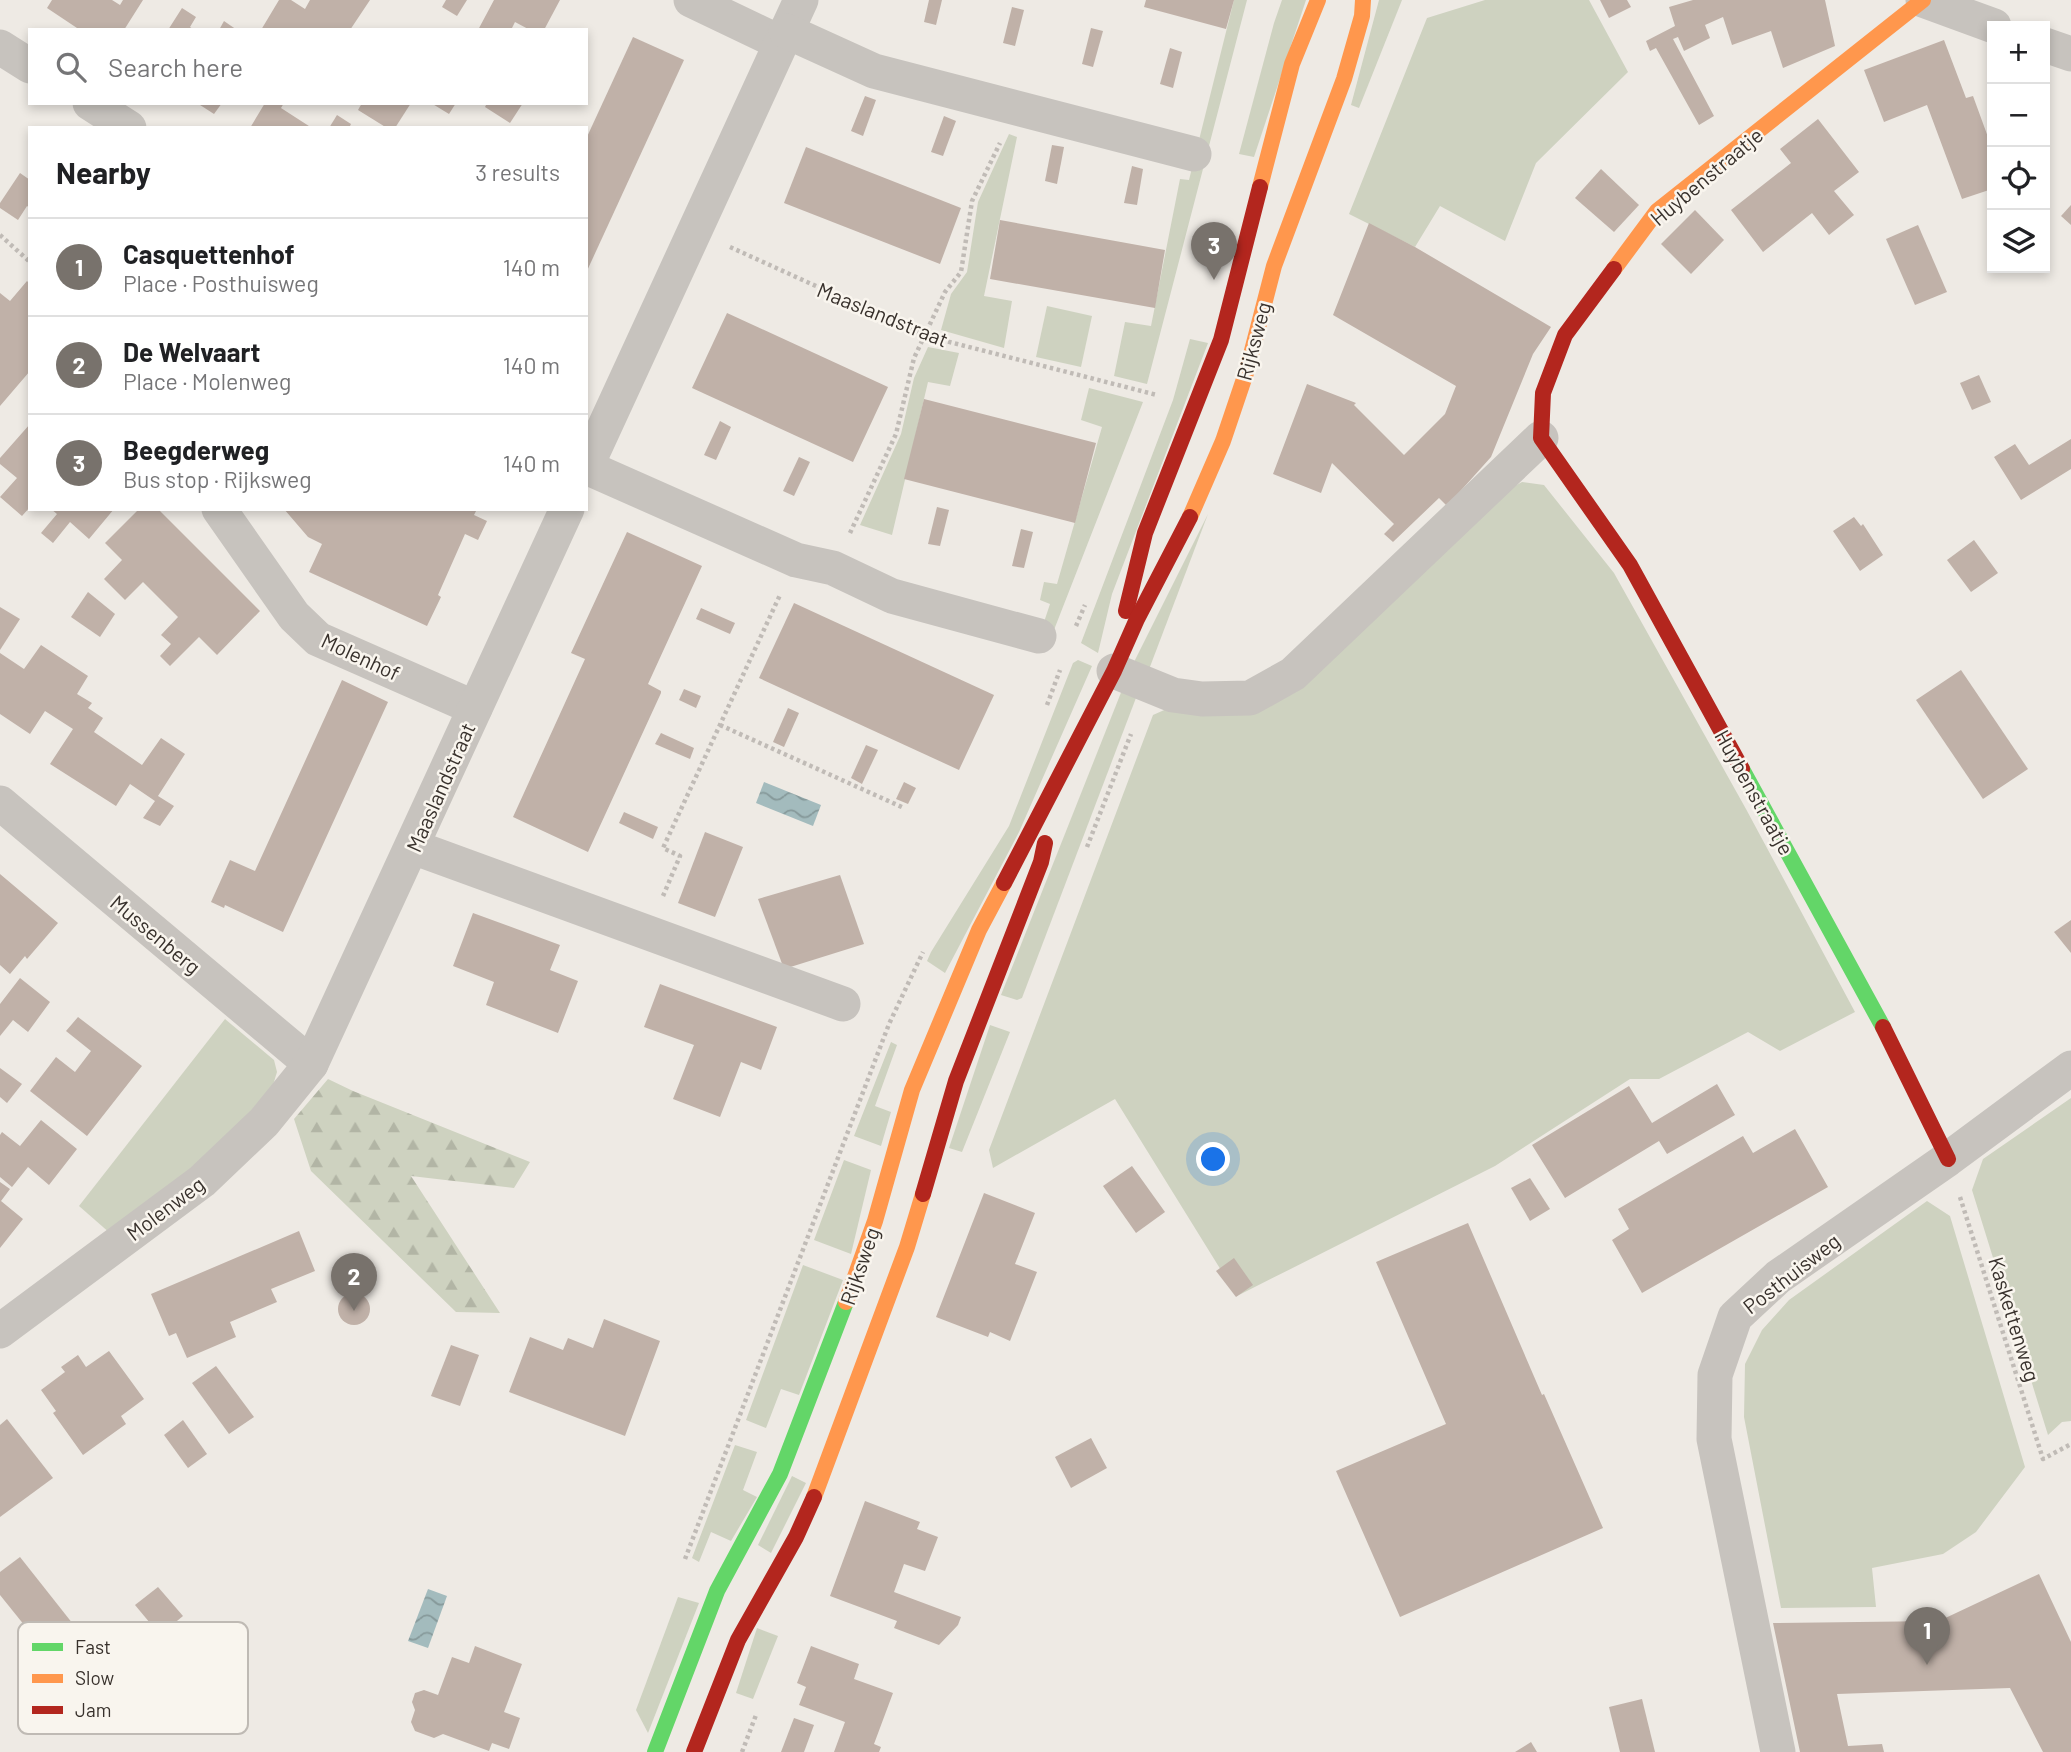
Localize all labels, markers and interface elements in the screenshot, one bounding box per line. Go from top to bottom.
map controls [1987,21,2050,273]
button: + [1987,21,2050,84]
search box [28,28,588,105]
icon: search [52,48,90,86]
text: Search here [108,51,243,82]
button: − [1987,84,2050,147]
street label: Huybenstraatje [1645,122,1767,230]
button: locate [1987,147,2050,210]
text: Nearby [56,154,151,190]
text: 3 results [475,158,560,186]
button: layers [1987,210,2050,273]
pin: 3 [1191,222,1237,280]
text: Casquettenhof [123,238,295,269]
text: 1 [75,253,83,281]
text: 140 m [503,253,560,281]
text: Place · Posthuisweg [123,269,319,297]
street label: Maaslandstraat [814,276,952,352]
street label: Rijksweg [1231,299,1275,383]
text: De Welvaart [123,336,260,367]
text: 2 [73,351,85,379]
text: 140 m [503,351,560,379]
text: Place · Molenweg [123,367,291,395]
text: Beegderweg [123,434,269,465]
text: 3 [73,449,85,477]
text: 140 m [503,449,560,477]
text: Bus stop · Rijksweg [123,465,312,493]
street label: Molenhof [318,627,404,685]
street label: Maaslandstraat [400,718,480,856]
street label: Huybenstraatje [1710,725,1800,859]
street label: Mussenberg [106,889,206,979]
your location [1196,1142,1230,1176]
street label: Molenweg [121,1171,209,1245]
street label: Rijksweg [834,1224,884,1308]
street label: Posthuisweg [1738,1227,1844,1319]
pin: 2 [331,1253,377,1311]
street label: Kaskettenweg [1984,1253,2046,1385]
pin: 1 [1904,1607,1950,1665]
legend [18,1622,248,1734]
text: Fast [75,1635,111,1658]
text: Slow [75,1666,114,1689]
text: Jam [75,1698,111,1721]

